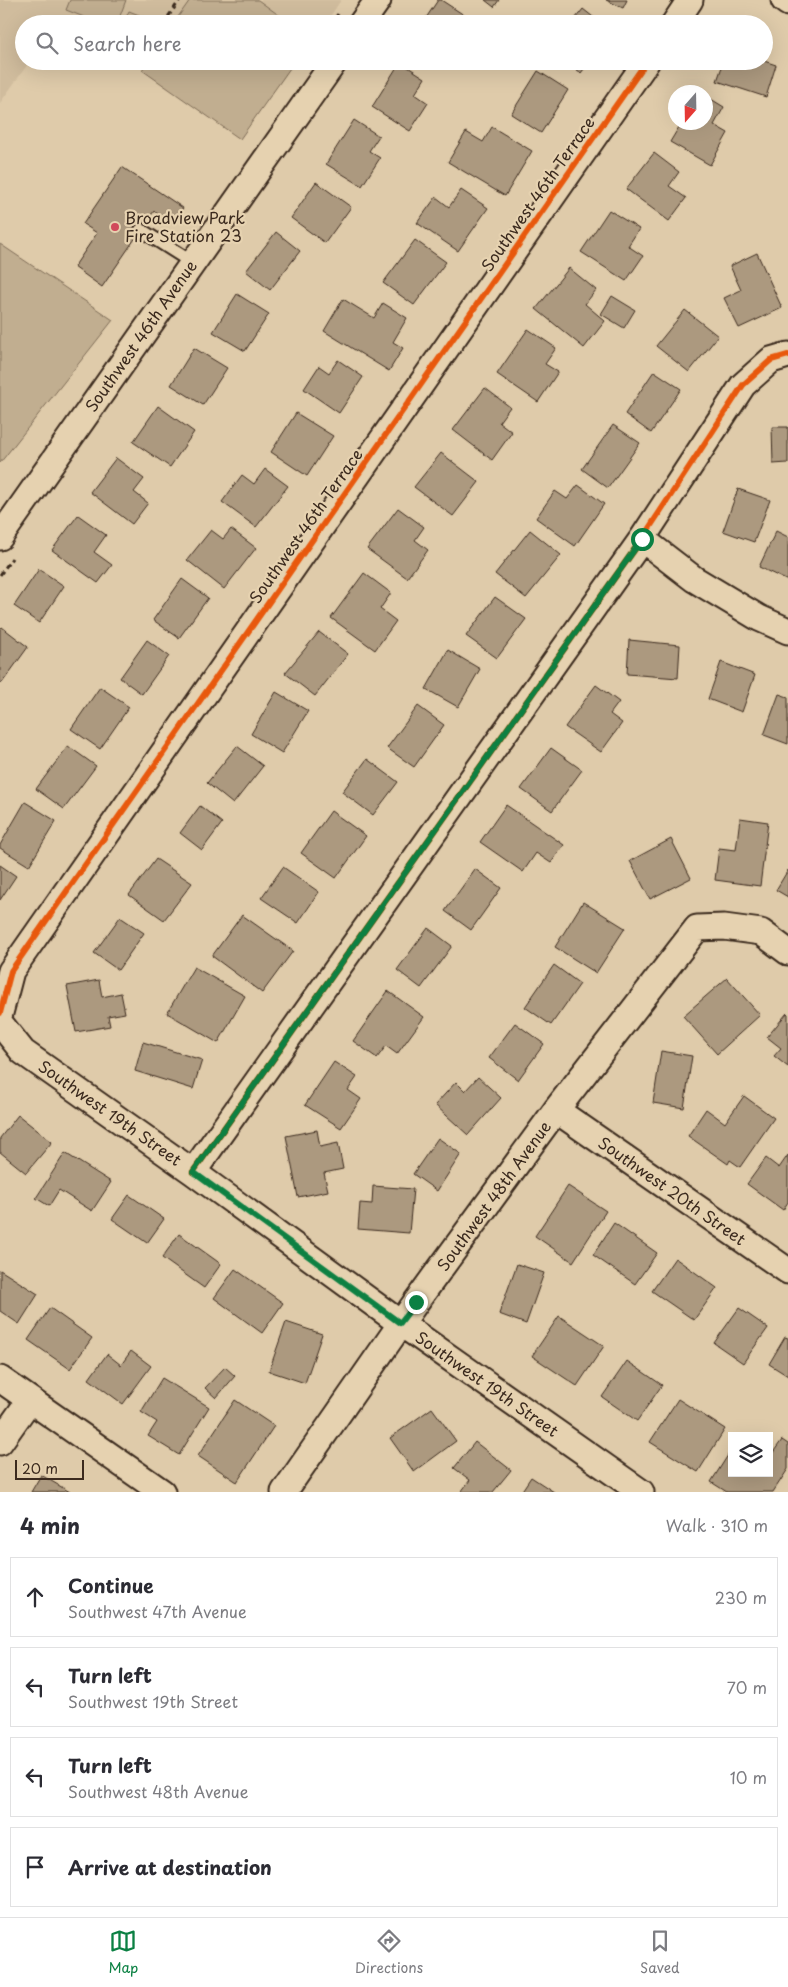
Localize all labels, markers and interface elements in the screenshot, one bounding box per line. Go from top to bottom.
search box [15,15,773,70]
icon: search [33,29,61,57]
text: Search here [73,29,182,57]
north arrow [668,85,713,130]
street label: Southwest 46th Terrace [475,111,600,276]
place label: Broadview Park Fire Station 23 [125,205,245,247]
marker: Broadview Park Fire Station 23 [109,221,121,233]
street label: Southwest 46th Avenue [79,254,202,416]
street label: Southwest 46th Terrace [243,443,368,608]
route start [631,528,654,551]
street label: Southwest 19th Street [34,1054,187,1171]
street label: Southwest 48th Avenue [430,1115,556,1275]
street label: Southwest 20th Street [594,1130,752,1251]
route end [405,1291,428,1314]
street label: Southwest 19th Street [411,1325,564,1442]
map controls [728,1432,773,1477]
button: layers [728,1432,773,1477]
scale bar [15,1457,84,1480]
text: 20 m [22,1458,58,1479]
text: 4 min [20,1509,80,1541]
text: Walk · 310 m [666,1513,768,1537]
text: Continue [68,1571,154,1599]
icon: ahead [21,1583,49,1611]
text: 230 m [715,1585,767,1609]
text: Southwest 47th Avenue [68,1599,247,1623]
text: Turn left [68,1661,152,1689]
icon: left [21,1673,49,1701]
text: 70 m [727,1675,767,1699]
text: Southwest 19th Street [68,1689,238,1713]
text: Turn left [68,1751,152,1779]
icon: left [21,1763,49,1791]
text: 10 m [730,1765,767,1789]
text: Southwest 48th Avenue [68,1779,248,1803]
icon: arrive [21,1853,49,1881]
text: Arrive at destination [68,1853,272,1881]
tab: Map [108,1927,138,1978]
tab: Directions [355,1927,423,1978]
tab: Saved [640,1927,680,1978]

